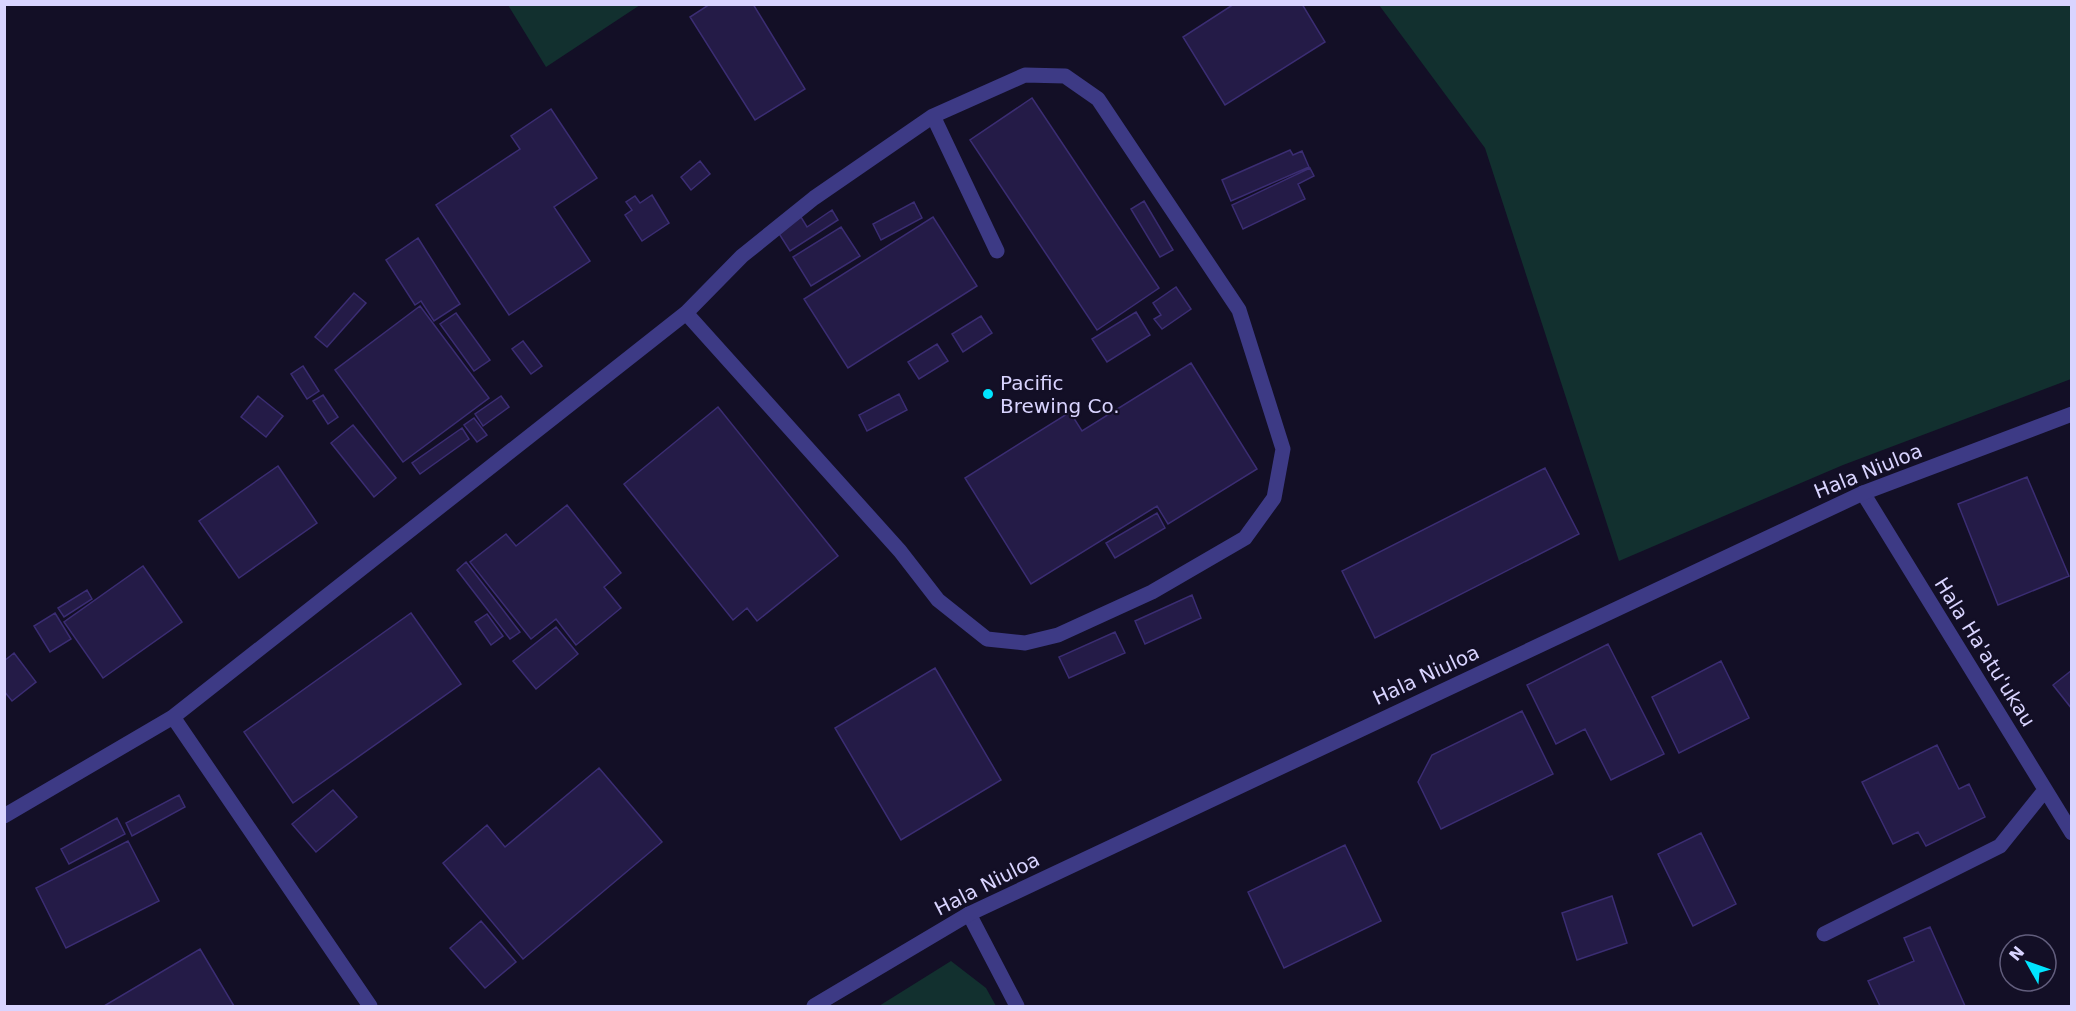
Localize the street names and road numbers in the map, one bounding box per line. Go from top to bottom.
street label: Hala Niuloa [1810,438,1926,504]
street label: Hala Ha'atu'ukau [1929,573,2041,731]
street label: Hala Niuloa [1369,640,1483,710]
street label: Hala Niuloa [930,847,1044,921]

